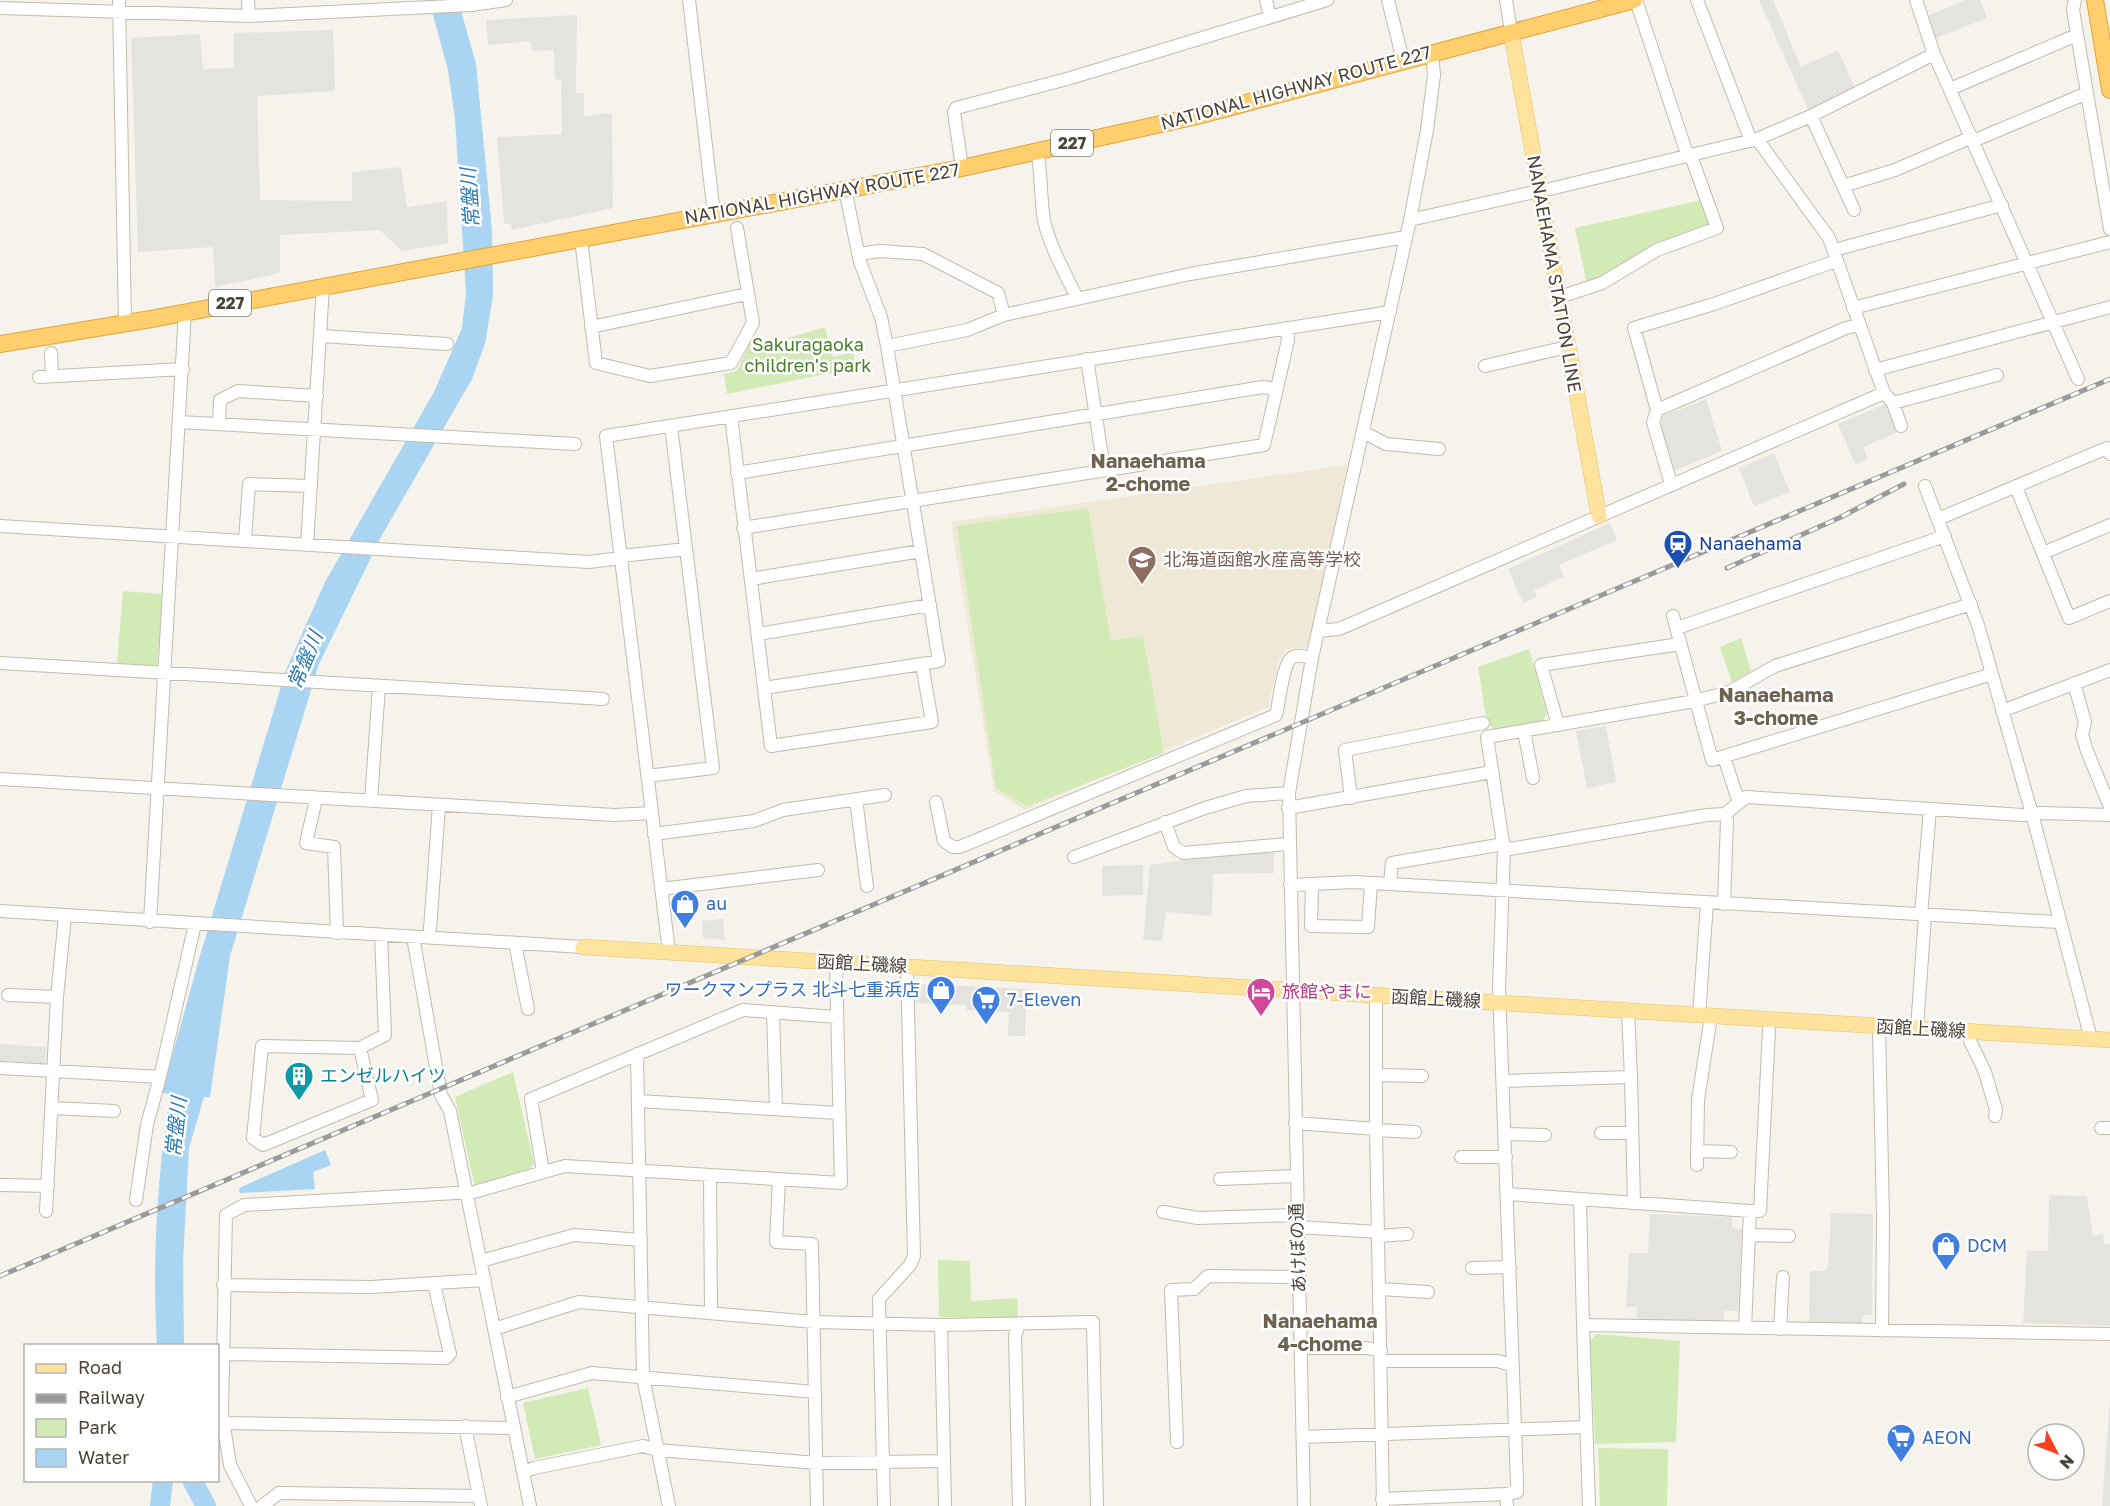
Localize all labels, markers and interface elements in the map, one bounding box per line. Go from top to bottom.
street label: NATIONAL HIGHWAY ROUTE 227 [1158,40,1433,134]
road number: 227 [1051,130,1093,156]
street label: NANAEHAMA STATION LINE [1523,153,1587,394]
street label: NATIONAL HIGHWAY ROUTE 227 [683,158,961,228]
water label: 常盤川 [455,165,483,229]
road number: 227 [209,290,251,316]
park label: Sakuragaoka children's park [745,333,871,376]
district label: Nanaehama 2-chome [1090,448,1206,495]
station icon: Nanaehama [1662,528,1694,570]
place label: Nanaehama [1699,532,1802,554]
school or university icon: 北海道函館水産高等学校 [1126,544,1158,586]
place label: 北海道函館水産高等学校 [1163,548,1361,570]
water label: 常盤川 [281,625,328,692]
district label: Nanaehama 3-chome [1718,682,1834,729]
shop icon: au [669,888,701,930]
place label: au [706,892,727,914]
street label: 函館上磯線 [817,950,908,976]
shop icon: ワークマンプラス 北斗七重浜店 [925,974,957,1016]
hotel icon: 旅館やまに [1245,976,1277,1018]
place label: ワークマンプラス 北斗七重浜店 [664,978,920,1000]
place label: 旅館やまに [1282,980,1372,1002]
supermarket icon: 7-Eleven [970,984,1002,1026]
street label: 函館上磯線 [1391,985,1482,1011]
place label: 7-Eleven [1007,988,1081,1010]
street label: 函館上磯線 [1876,1015,1967,1041]
building icon: エンゼルハイツ [283,1060,315,1102]
place label: エンゼルハイツ [320,1064,446,1086]
water label: 常盤川 [160,1094,190,1158]
street label: あけぼの通 [1284,1203,1310,1293]
shop icon: DCM [1930,1230,1962,1272]
place label: DCM [1967,1234,2007,1256]
district label: Nanaehama 4-chome [1262,1308,1378,1355]
legend [24,1344,219,1482]
text: Road [78,1356,122,1378]
text: Railway [78,1386,145,1408]
text: Park [78,1416,117,1438]
supermarket icon: AEON [1885,1422,1917,1464]
north arrow [2026,1422,2086,1482]
place label: AEON [1922,1426,1972,1448]
text: Water [78,1446,129,1468]
text: N [2056,1451,2079,1473]

